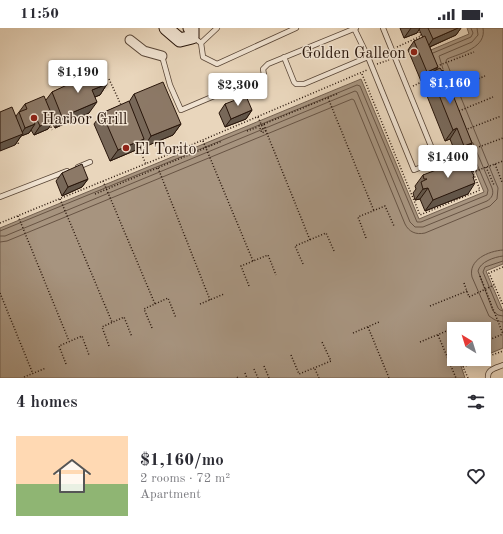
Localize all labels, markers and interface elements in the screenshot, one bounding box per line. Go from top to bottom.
text: 11:50 [20,7,59,22]
place label: Golden Galleon [301,46,406,62]
marker: Golden Galleon [409,47,419,57]
pin: $1,190 [45,60,111,94]
text: $1,190 [57,66,99,79]
pin: $1,160 [417,71,483,105]
pin: $2,300 [205,73,271,107]
text: $1,160 [429,77,471,90]
text: $2,300 [217,79,259,92]
place label: Harbor Grill [42,112,127,128]
marker: Harbor Grill [29,113,39,123]
place label: El Torito [134,142,197,158]
marker: El Torito [121,143,131,153]
pin: $1,400 [415,145,481,179]
text: $1,400 [427,151,469,164]
north arrow [447,322,491,366]
map controls [447,322,491,366]
icon: filters [465,391,487,413]
text: 4 homes [16,394,78,411]
icon: home [48,452,96,500]
text: $1,160/mo [140,452,224,469]
icon: heart [465,465,487,487]
text: 2 rooms · 72 m² [140,472,230,485]
text: Apartment [140,488,201,501]

